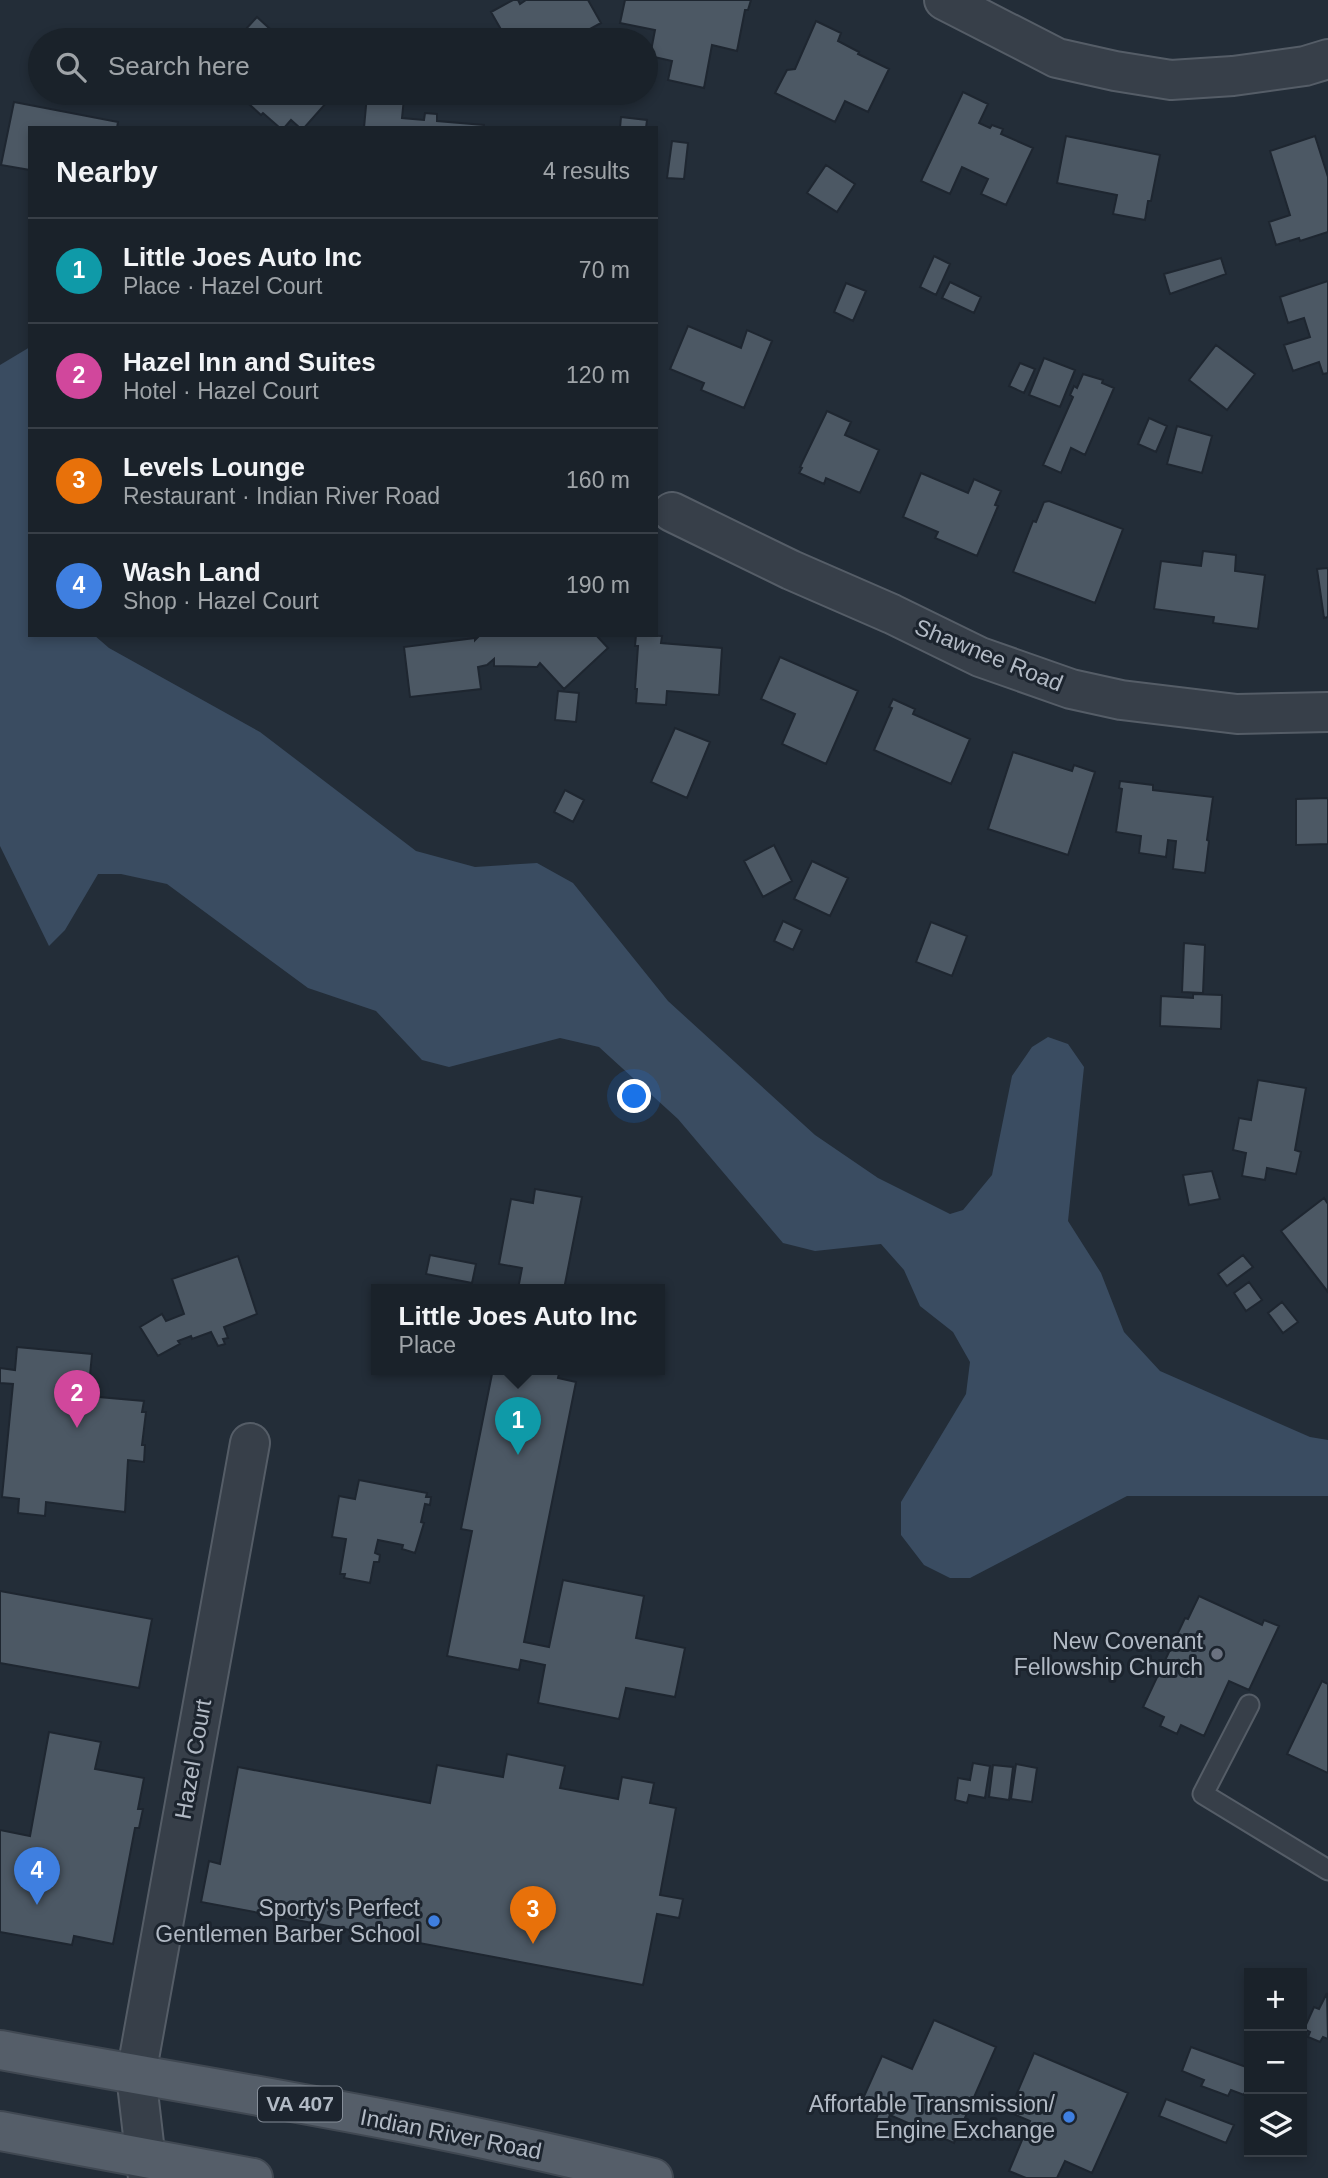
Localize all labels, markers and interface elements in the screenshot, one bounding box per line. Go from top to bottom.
search box [28,28,658,105]
icon: search [52,48,90,86]
text: Search here [108,51,250,81]
text: Nearby [56,155,158,188]
text: 4 results [543,158,630,184]
text: Little Joes Auto Inc [123,242,362,272]
text: 1 [73,257,85,283]
text: 70 m [579,257,630,283]
text: Place · Hazel Court [123,273,322,299]
text: Hazel Inn and Suites [123,347,376,377]
text: 2 [73,362,85,388]
text: 120 m [566,362,630,388]
text: Hotel · Hazel Court [123,378,319,404]
text: Levels Lounge [123,452,305,482]
text: 3 [73,467,85,493]
text: 160 m [566,467,630,493]
text: Restaurant · Indian River Road [123,483,440,509]
text: Wash Land [123,557,261,587]
text: 4 [73,572,85,598]
text: 190 m [566,572,630,598]
text: Shop · Hazel Court [123,588,319,614]
street label: Shawnee Road [911,613,1067,697]
your location [617,1079,651,1113]
popup [371,1284,665,1375]
text: Little Joes Auto Inc [399,1301,637,1331]
text: Place [399,1332,456,1358]
pin: 2 [54,1370,100,1428]
pin: 1 [495,1397,541,1455]
place label: New Covenant Fellowship Church [1014,1628,1204,1680]
marker: New Covenant Fellowship Church [1209,1646,1225,1662]
street label: Hazel Court [170,1696,216,1821]
pin: 4 [14,1847,60,1905]
pin: 3 [510,1886,556,1944]
place label: Sporty's Perfect Gentlemen Barber School [155,1895,421,1947]
marker: Sporty's Perfect Gentlemen Barber School [426,1913,442,1929]
map controls [1244,1968,1307,2157]
button: + [1244,1968,1307,2031]
button: − [1244,2031,1307,2094]
road number: VA 407 [258,2086,342,2122]
place label: Affortable Transmission/ Engine Exchange [809,2091,1056,2143]
button: layers [1244,2094,1307,2157]
street label: Indian River Road [358,2104,544,2164]
marker: Affortable Transmission/ Engine Exchange [1061,2109,1077,2125]

